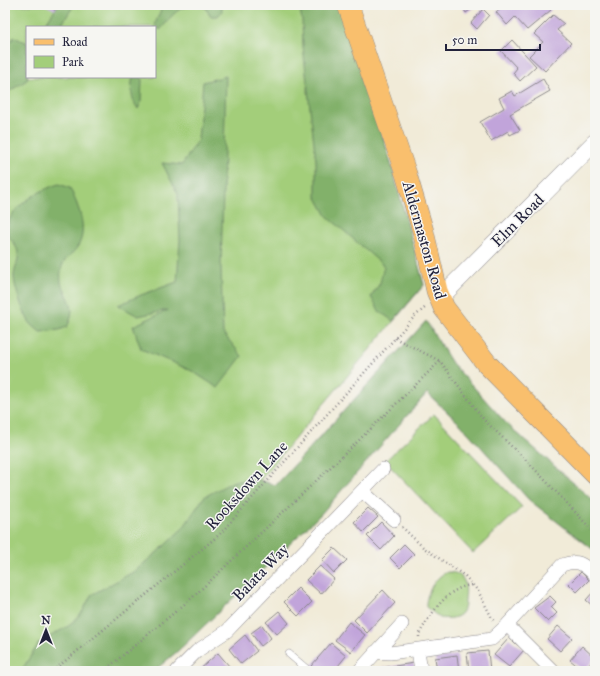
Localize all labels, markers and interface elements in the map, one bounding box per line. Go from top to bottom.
legend [26,26,156,78]
scale bar [446,26,540,52]
text: 50 m [452,33,477,47]
text: Road [62,35,88,49]
text: Park [62,55,84,69]
street label: Aldermaston Road [398,178,450,301]
street label: Elm Road [487,190,548,251]
street label: Rooksdown Lane [201,437,292,534]
street label: Balata Way [228,539,293,605]
north arrow [26,610,66,650]
text: N [41,614,51,627]

